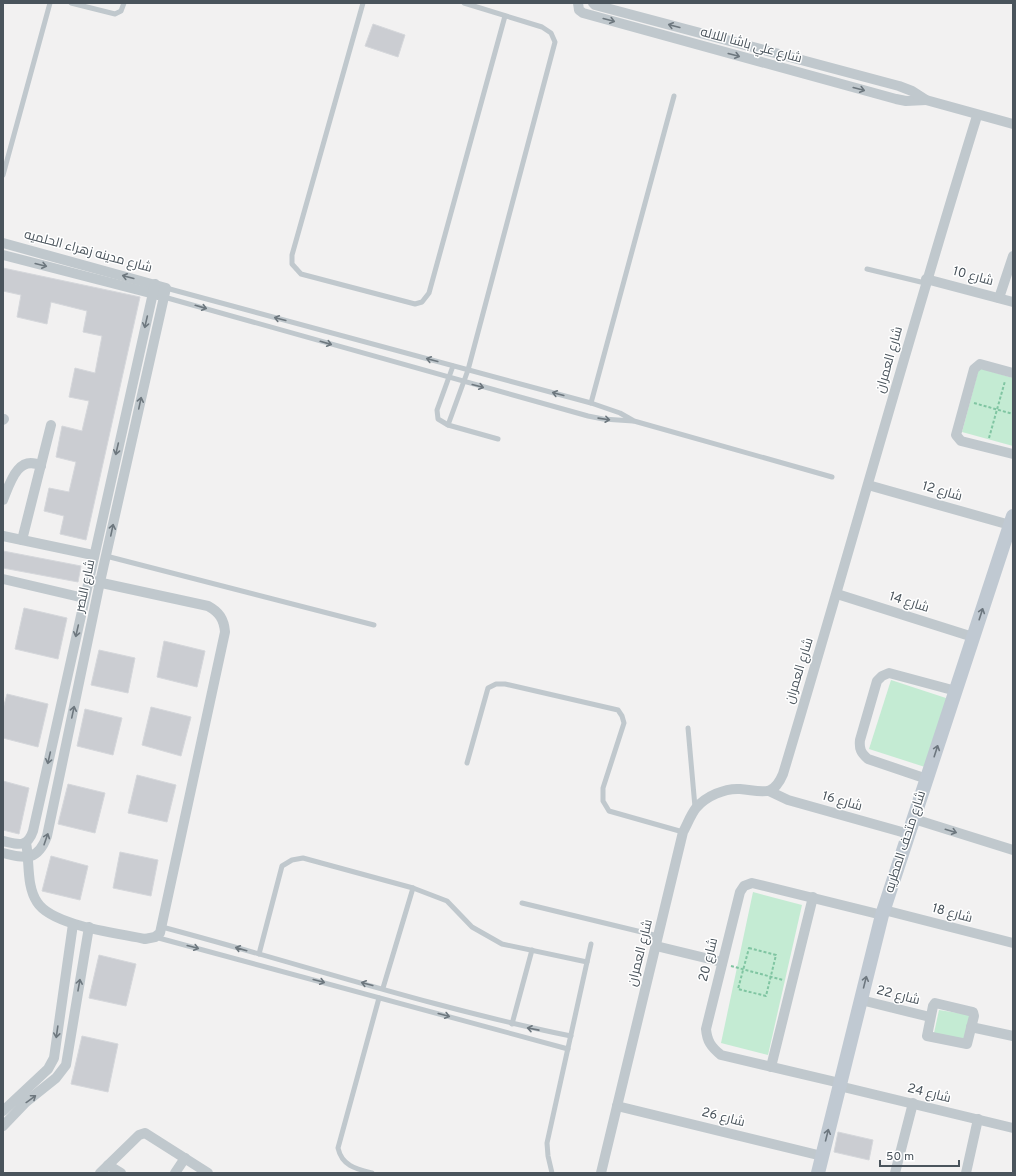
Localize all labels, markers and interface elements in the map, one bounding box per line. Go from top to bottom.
one-way arrow [602,17,615,25]
one-way arrow [668,22,681,30]
street label: شارع علي باشا اللاله [698,25,804,68]
one-way arrow [727,52,740,59]
one-way arrow [853,86,866,94]
street label: شارع مدينه زهراء الحلميه [22,227,154,277]
one-way arrow [34,262,47,269]
street label: شارع 10 [951,264,995,290]
one-way arrow [122,273,135,280]
one-way arrow [194,304,207,311]
one-way arrow [273,315,286,322]
one-way arrow [142,316,150,329]
street label: شارع العمران [873,325,907,395]
one-way arrow [319,340,332,347]
one-way arrow [426,356,439,363]
one-way arrow [471,383,484,390]
one-way arrow [551,390,564,397]
one-way arrow [136,397,144,410]
one-way arrow [597,415,610,423]
one-way arrow [113,442,121,455]
street label: شارع 12 [920,479,964,505]
one-way arrow [108,523,116,536]
street label: شارع النصر [72,558,99,615]
street label: شارع 14 [887,589,931,617]
one-way arrow [978,607,985,620]
one-way arrow [73,624,81,637]
street label: شارع العمران [782,636,818,706]
one-way arrow [69,705,77,718]
one-way arrow [933,744,940,757]
one-way arrow [44,751,52,764]
street label: شارع 16 [820,789,864,815]
street label: شارع متحف المطريه [882,789,930,895]
one-way arrow [944,828,957,835]
one-way arrow [42,833,50,845]
street label: شارع 18 [930,901,974,927]
street label: شارع العمران [625,918,657,988]
street label: شارع 20 [696,936,722,984]
one-way arrow [186,944,199,951]
one-way arrow [235,945,248,952]
one-way arrow [862,976,870,989]
one-way arrow [312,978,325,985]
one-way arrow [76,979,84,992]
one-way arrow [360,980,373,987]
street label: شارع 22 [875,983,921,1009]
one-way arrow [437,1012,450,1019]
one-way arrow [527,1024,540,1032]
one-way arrow [53,1025,61,1038]
street label: شارع 24 [906,1081,952,1107]
one-way arrow [25,1095,36,1103]
street label: شارع 26 [700,1105,746,1131]
one-way arrow [824,1129,831,1142]
scale bar [880,1142,959,1168]
text: 50 m [886,1149,914,1165]

